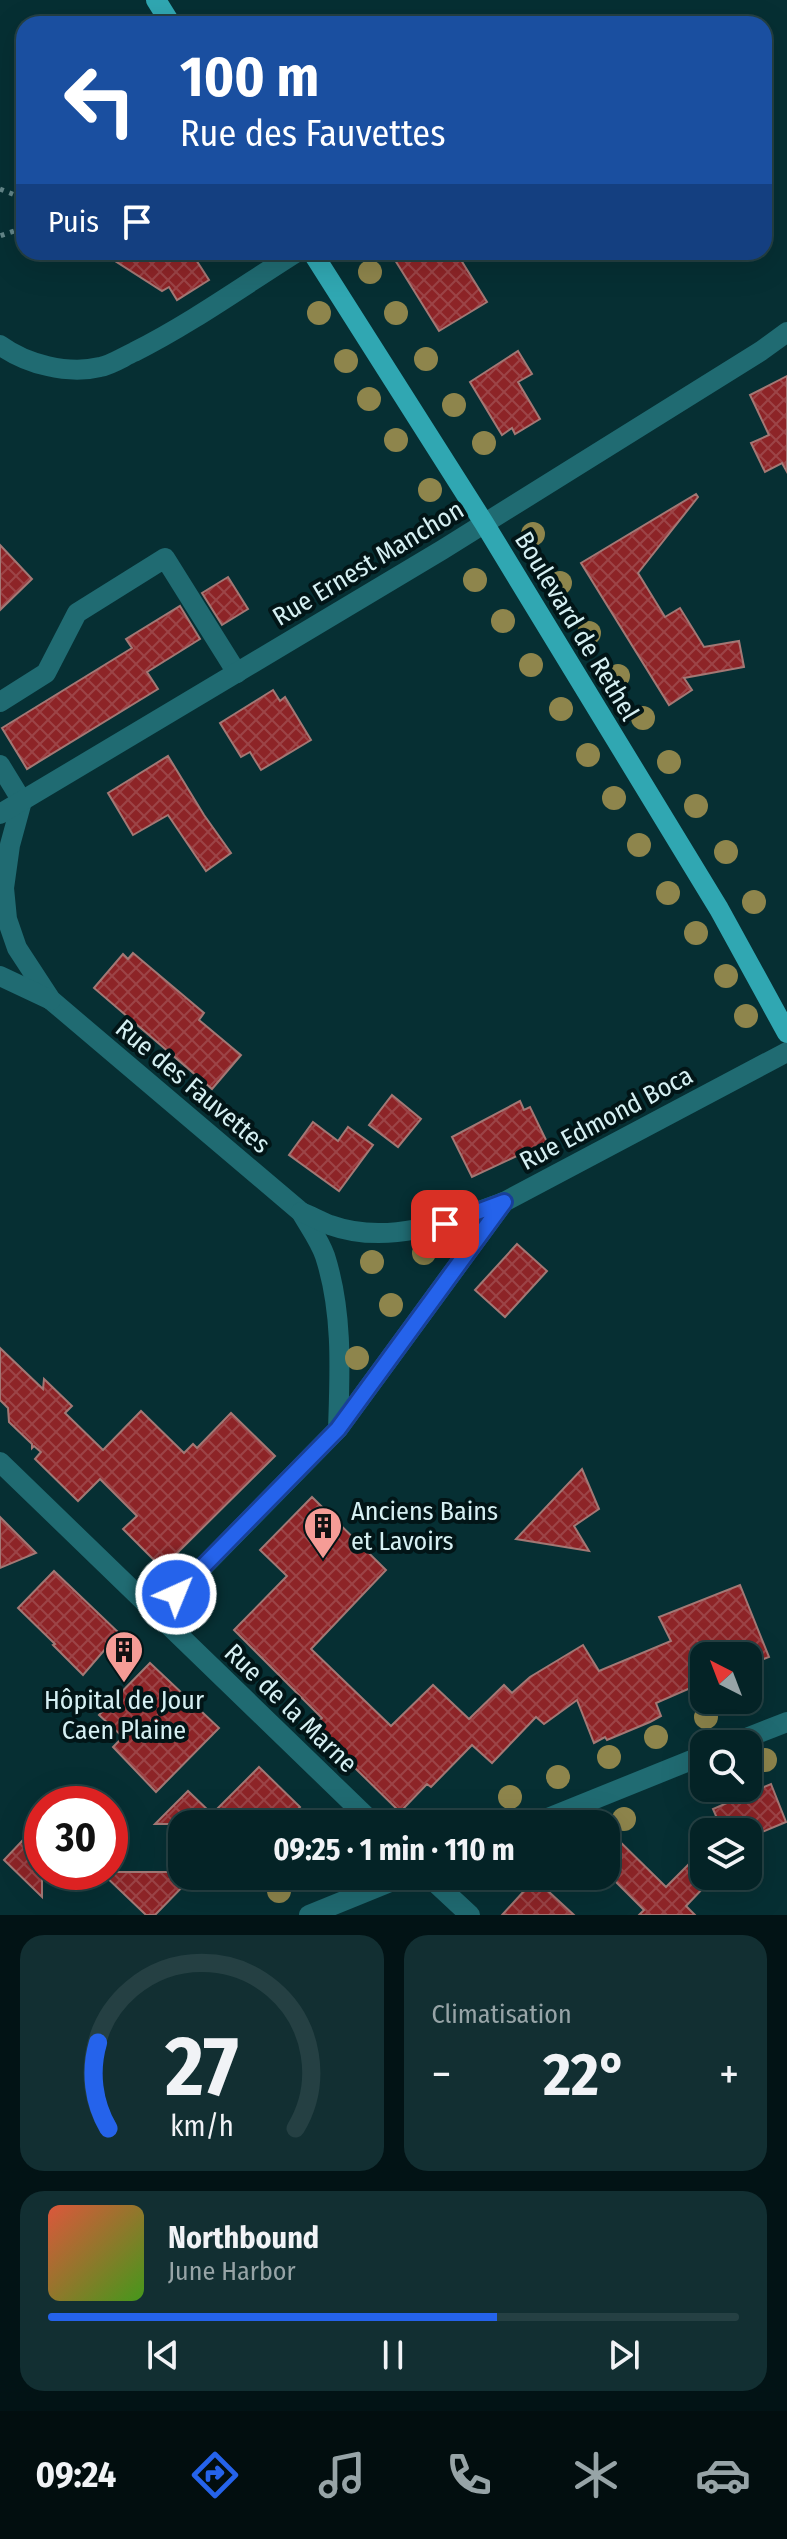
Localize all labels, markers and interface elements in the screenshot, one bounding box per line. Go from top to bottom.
text: 100 m [180,44,319,111]
icon: left [48,48,152,152]
text: Rue des Fauvettes [180,112,446,156]
icon: arrive [115,200,159,244]
text: Puis [48,204,99,240]
street label: Rue Ernest Manchon [267,494,469,633]
street label: Boulevard de Rethel [508,526,645,726]
street label: Rue des Fauvettes [109,1013,276,1160]
street label: Rue Edmond Boca [515,1060,698,1177]
pin [411,1190,479,1258]
icon: arrive [423,1202,467,1246]
place label: Anciens Bains et Lavoirs [351,1496,498,1557]
building icon: Anciens Bains et Lavoirs [302,1505,344,1560]
position arrow [134,1552,218,1636]
building icon: Hôpital de Jour Caen Plaine [103,1629,145,1684]
street label: Rue de la Marne [218,1637,363,1779]
north arrow [690,1642,762,1714]
map controls [690,1642,762,1890]
place label: Hôpital de Jour Caen Plaine [44,1685,204,1746]
button: search [690,1730,762,1802]
speed limit sign: 30 [24,1786,128,1890]
button: layers [690,1818,762,1890]
text: 09:25 · 1 min · 110 m [273,1832,515,1868]
text: Climatisation [432,1999,572,2030]
text: 27 [164,2017,239,2117]
text: 22° [543,2039,627,2111]
text: − [432,2048,451,2101]
text: + [719,2048,739,2101]
text: km/h [170,2109,234,2144]
text: Northbound [168,2220,319,2256]
text: June Harbor [168,2256,296,2287]
icon: previous [141,2333,185,2377]
icon: pause [371,2333,415,2377]
icon: next [602,2333,646,2377]
icon: directions [187,2447,243,2503]
icon: music [314,2447,370,2503]
icon: phone [441,2447,497,2503]
icon: climate [568,2447,624,2503]
icon: car [695,2447,751,2503]
text: 09:24 [36,2453,116,2497]

